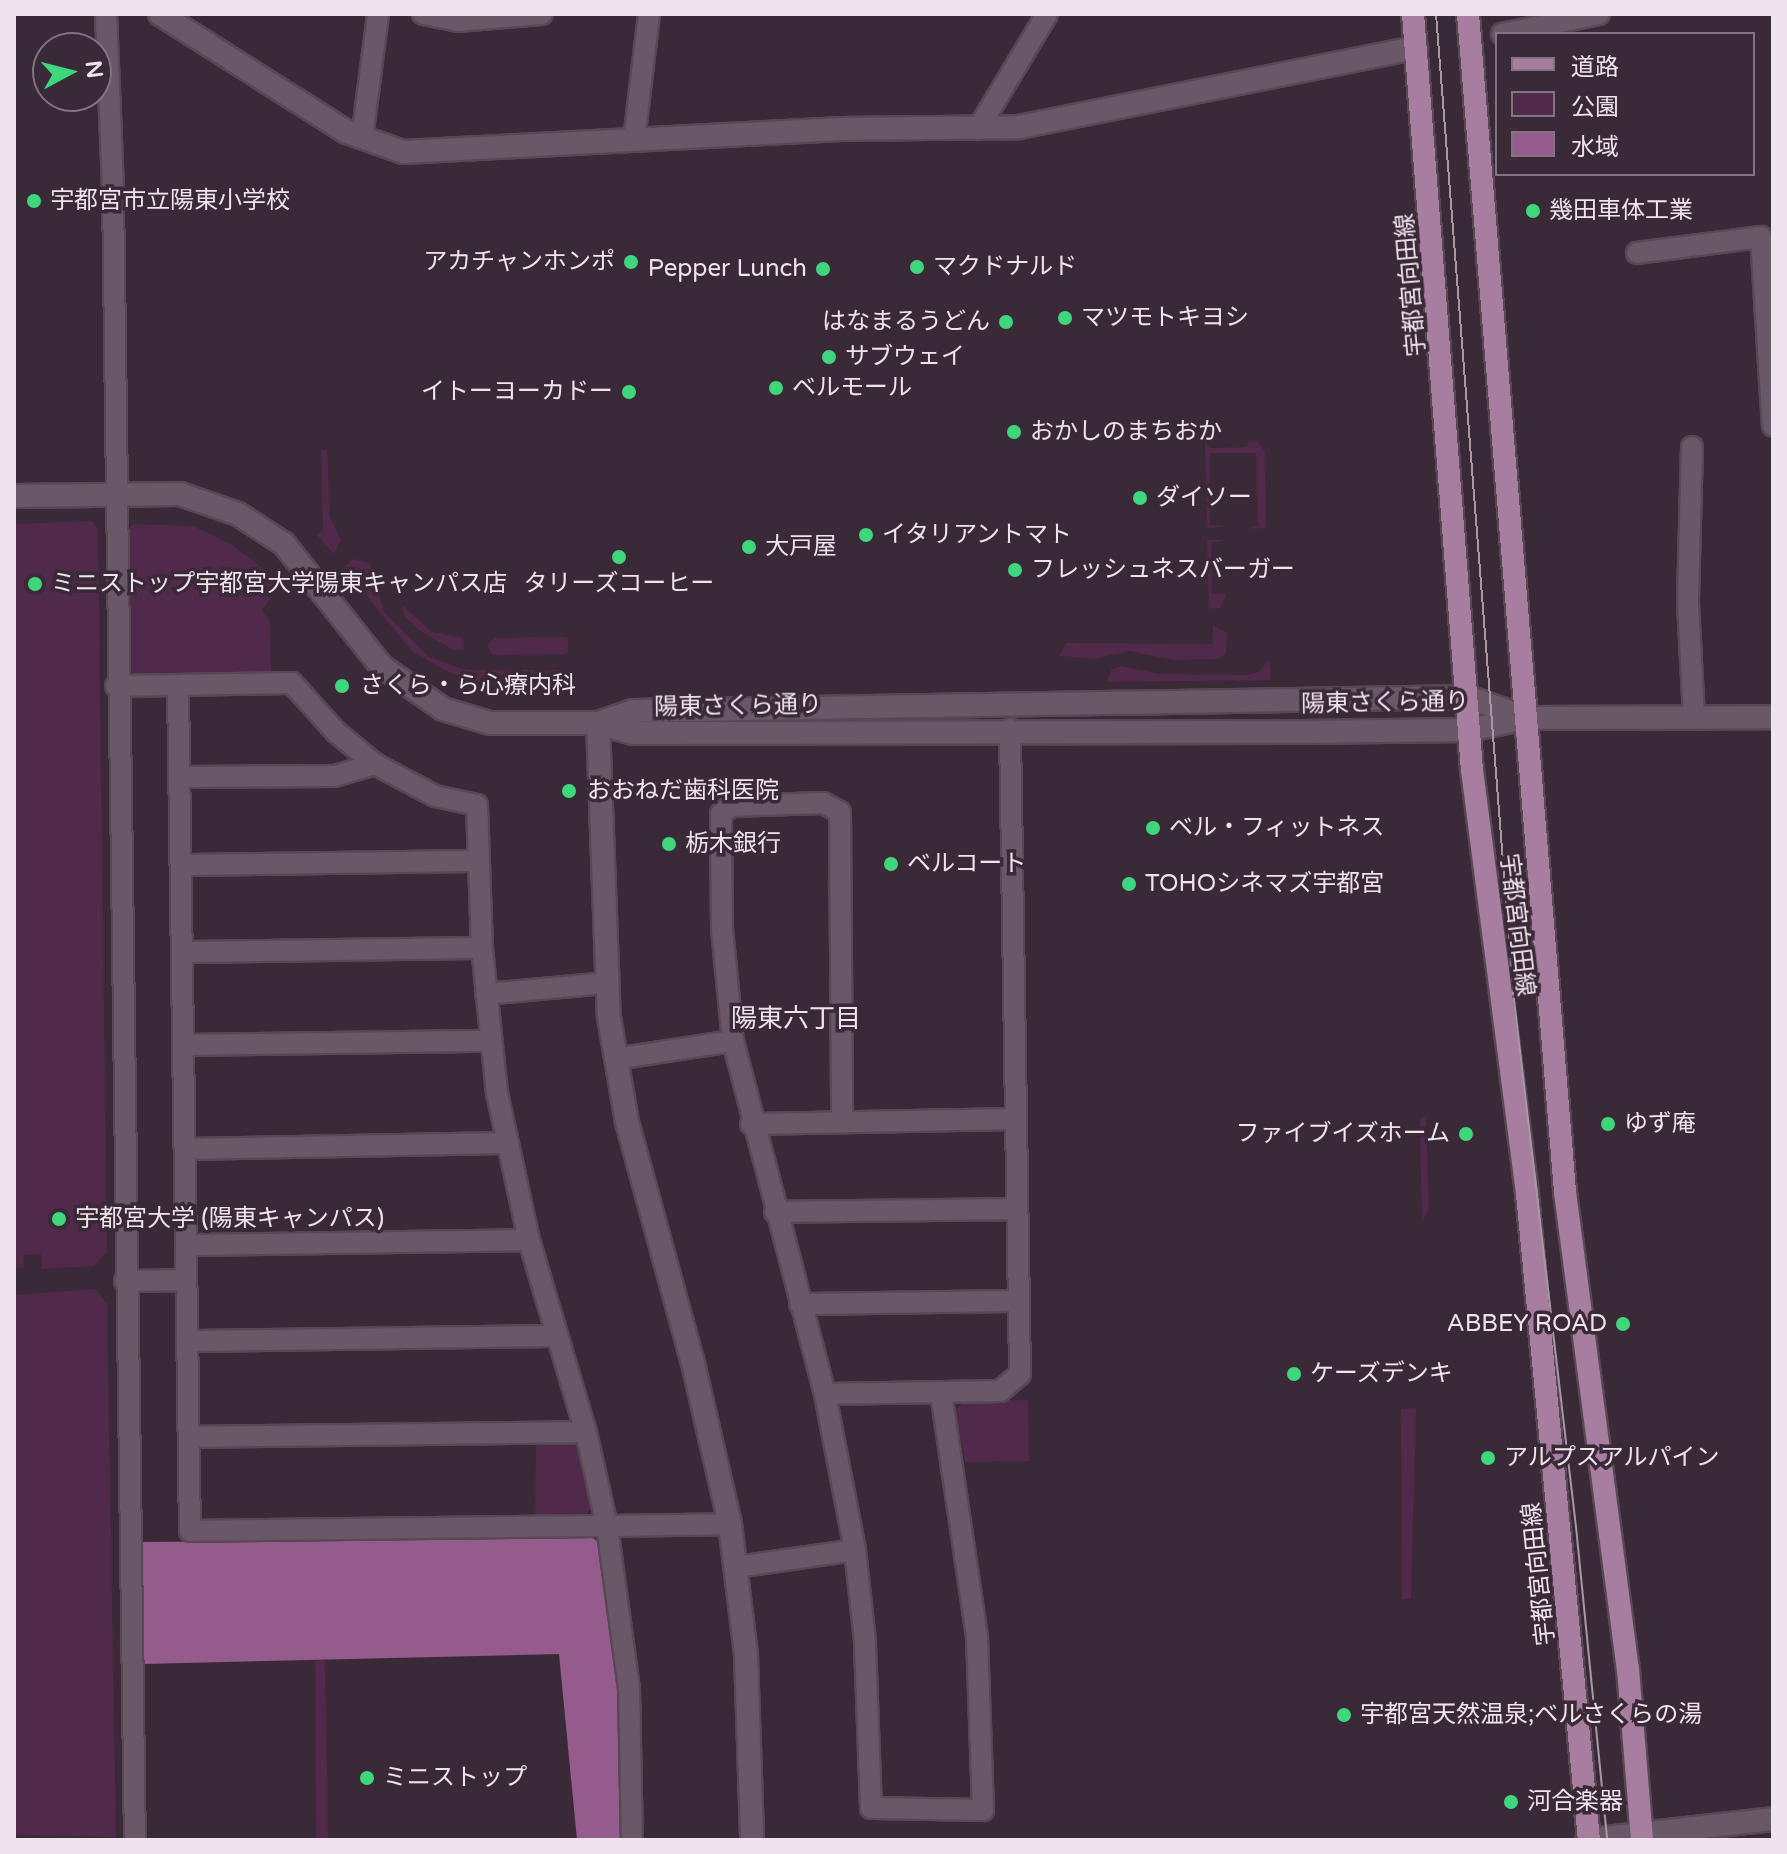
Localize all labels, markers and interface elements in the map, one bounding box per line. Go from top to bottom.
north arrow [32,32,112,112]
legend [1495,32,1755,176]
text: 道路 [1571,53,1619,82]
text: N [80,59,108,80]
text: 公園 [1571,93,1619,122]
text: 水域 [1571,133,1619,162]
place label: 宇都宮市立陽東小学校 [50,187,290,215]
marker: 宇都宮市立陽東小学校 [25,192,43,210]
place label: 幾田車体工業 [1549,197,1693,225]
marker: 幾田車体工業 [1524,202,1542,220]
street label: 宇都宮向田線 [1390,212,1432,358]
place label: アカチャンホンポ [423,248,615,276]
marker: アカチャンホンポ [622,253,640,271]
place label: マクドナルド [933,253,1077,281]
place label: Pepper Lunch [648,255,807,283]
marker: マクドナルド [908,258,926,276]
marker: Pepper Lunch [814,260,832,278]
place label: マツモトキヨシ [1081,304,1249,332]
place label: はなまるうどん [822,308,990,336]
marker: マツモトキヨシ [1056,309,1074,327]
marker: はなまるうどん [997,313,1015,331]
place label: サブウェイ [845,343,965,371]
marker: サブウェイ [820,348,838,366]
place label: ベルモール [792,374,912,402]
place label: イトーヨーカドー [421,378,613,406]
marker: ベルモール [767,379,785,397]
marker: イトーヨーカドー [620,383,638,401]
place label: おかしのまちおか [1030,418,1222,446]
marker: おかしのまちおか [1005,423,1023,441]
place label: ダイソー [1156,484,1252,512]
marker: ダイソー [1131,489,1149,507]
place label: イタリアントマト [882,521,1074,549]
marker: イタリアントマト [857,526,875,544]
place label: 大戸屋 [765,533,837,561]
marker: 大戸屋 [740,538,758,556]
marker: タリーズコーヒー [610,548,628,566]
place label: フレッシュネスバーガー [1031,556,1295,584]
marker: フレッシュネスバーガー [1006,561,1024,579]
place label: ミニストップ宇都宮大学陽東キャンパス店 [51,570,507,598]
place label: タリーズコーヒー [523,570,715,598]
marker: ミニストップ宇都宮大学陽東キャンパス店 [26,575,44,593]
place label: さくら・ら心療内科 [360,672,576,700]
marker: さくら・ら心療内科 [331,675,353,697]
street label: 陽東さくら通り [1301,687,1469,719]
street label: 陽東さくら通り [654,690,822,722]
place label: おおねだ歯科医院 [587,777,779,805]
marker: おおねだ歯科医院 [558,780,580,802]
place label: ベル・フィットネス [1169,814,1385,842]
marker: ベル・フィットネス [1144,819,1162,837]
place label: 栃木銀行 [685,830,781,858]
marker: 栃木銀行 [660,835,678,853]
place label: ベルコート [907,850,1027,878]
street label: 宇都宮向田線 [1494,852,1540,998]
marker: ベルコート [882,855,900,873]
place label: TOHOシネマズ宇都宮 [1145,870,1384,898]
marker: TOHOシネマズ宇都宮 [1120,875,1138,893]
district label: 陽東六丁目 [731,1003,861,1035]
place label: ゆず庵 [1624,1110,1696,1138]
marker: ゆず庵 [1599,1115,1617,1133]
place label: ファイブイズホーム [1234,1120,1450,1148]
marker: ファイブイズホーム [1457,1125,1475,1143]
place label: 宇都宮大学 (陽東キャンパス) [75,1205,384,1233]
marker: 宇都宮大学 (陽東キャンパス) [50,1210,68,1228]
place label: ABBEY ROAD [1447,1310,1607,1338]
marker: ABBEY ROAD [1614,1315,1632,1333]
place label: ケーズデンキ [1310,1360,1454,1388]
marker: ケーズデンキ [1285,1365,1303,1383]
place label: アルプスアルパイン [1504,1444,1720,1472]
marker: アルプスアルパイン [1479,1449,1497,1467]
street label: 宇都宮向田線 [1517,1501,1561,1647]
place label: 宇都宮天然温泉;ベルさくらの湯 [1360,1701,1702,1729]
marker: 宇都宮天然温泉;ベルさくらの湯 [1335,1706,1353,1724]
place label: ミニストップ [383,1764,527,1792]
marker: ミニストップ [358,1769,376,1787]
place label: 河合楽器 [1527,1788,1623,1816]
marker: 河合楽器 [1502,1793,1520,1811]

